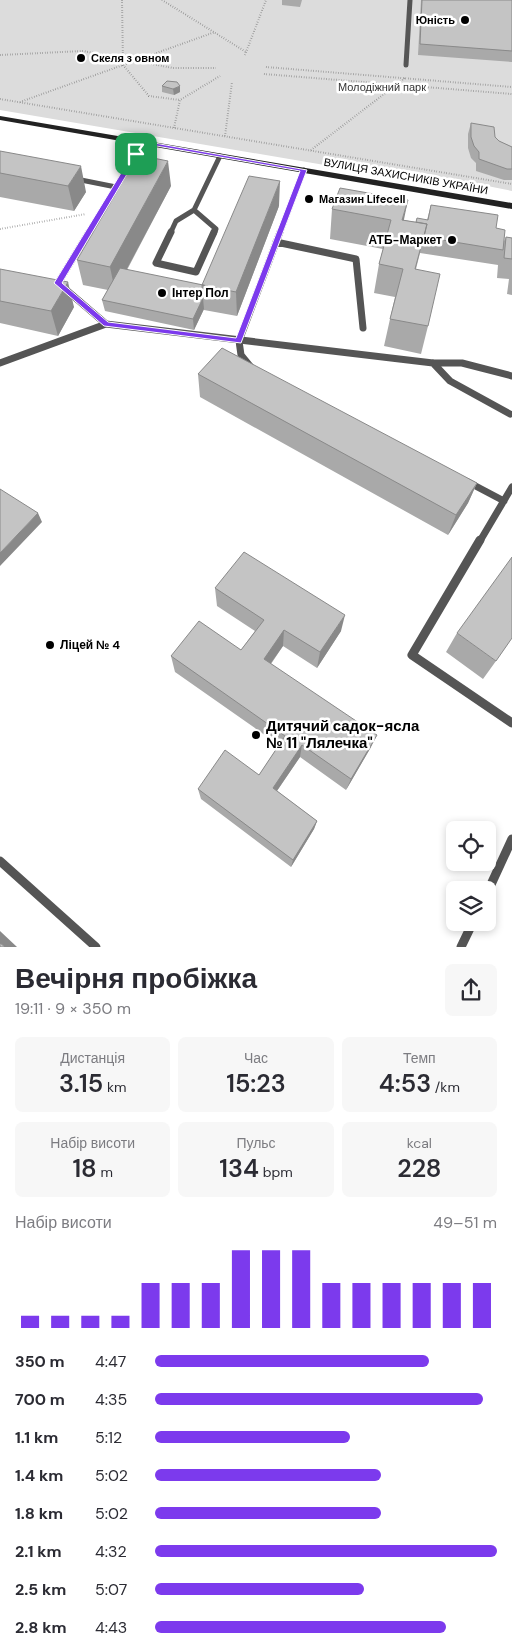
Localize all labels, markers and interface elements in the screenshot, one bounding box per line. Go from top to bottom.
place label: Юність [416,13,455,27]
marker: Юність [459,14,471,26]
place label: Скеля з овном [91,51,169,65]
marker: Скеля з овном [75,52,87,64]
park label: Молодіжний парк [338,80,426,94]
pin [115,133,157,175]
icon: arrive [122,140,150,168]
street label: ВУЛИЦЯ ЗАХИСНИКІВ УКРАЇНИ [323,155,489,197]
place label: Магазин Lifecell [319,192,406,206]
marker: Магазин Lifecell [303,193,315,205]
place label: АТБ-Маркет [369,232,442,248]
marker: АТБ-Маркет [446,234,458,246]
place label: Інтер Пол [172,285,229,301]
marker: Інтер Пол [156,287,168,299]
place label: Ліцей № 4 [60,637,120,653]
marker: Ліцей № 4 [44,639,56,651]
place label: Дитячий садок-ясла № 11 "Лялечка" [266,716,420,753]
marker: Дитячий садок-ясла № 11 "Лялечка" [250,729,262,741]
map controls [446,821,496,931]
button: locate [446,821,496,871]
button: layers [446,881,496,931]
text: Вечірня пробіжка [15,960,257,997]
button: share [445,964,497,1016]
text: 19:11 · 9 × 350 m [15,998,131,1019]
text: Дистанція [60,1049,125,1067]
text: Час [244,1049,268,1067]
text: Темп [403,1049,436,1067]
text: 3.15 [59,1067,103,1100]
text: 15:23 [226,1067,286,1100]
text: 4:53 [379,1067,431,1100]
text: km [103,1078,126,1096]
text: /km [431,1078,460,1096]
text: Набір висоти [50,1134,135,1152]
text: Пульс [236,1134,276,1152]
text: kcal [407,1134,432,1152]
text: 18 [72,1152,97,1185]
text: 134 [219,1152,259,1185]
text: 228 [397,1152,441,1185]
text: m [97,1163,113,1181]
text: bpm [259,1163,293,1181]
text: Набір висоти [15,1212,112,1233]
text: 49–51 m [433,1212,497,1233]
text: 350 m [15,1351,65,1372]
text: 4:47 [95,1351,126,1372]
text: 700 m [15,1389,65,1410]
text: 4:35 [95,1389,127,1410]
text: 1.1 km [15,1427,58,1448]
text: 5:12 [95,1427,122,1448]
text: 1.4 km [15,1465,63,1486]
text: 5:02 [95,1465,128,1486]
text: 1.8 km [15,1503,63,1524]
text: 5:02 [95,1503,128,1524]
text: 2.1 km [15,1541,62,1562]
text: 4:32 [95,1541,127,1562]
text: 2.5 km [15,1579,66,1600]
text: 5:07 [95,1579,127,1600]
text: 2.8 km [15,1617,66,1638]
text: 4:43 [95,1617,127,1638]

